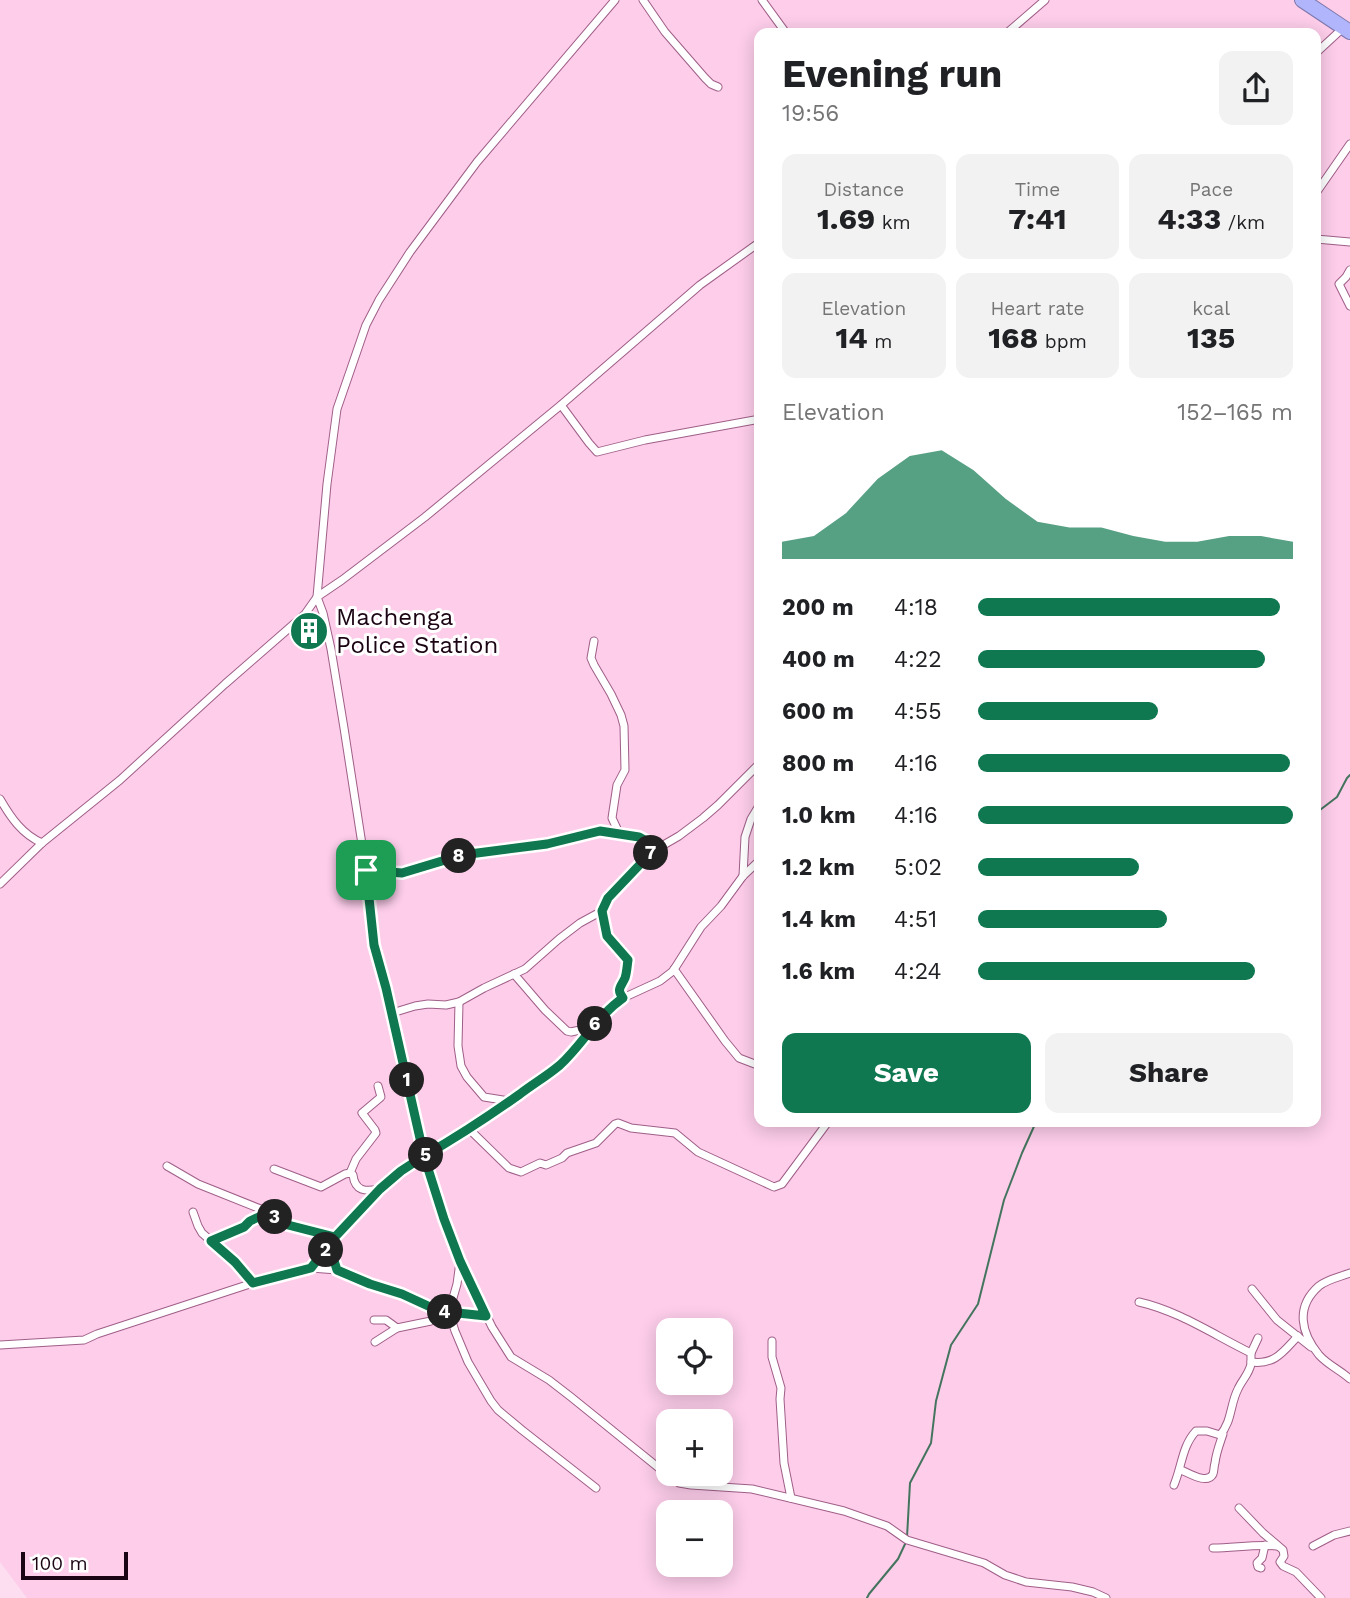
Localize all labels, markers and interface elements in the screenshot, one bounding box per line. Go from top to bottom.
button: share [1219,51,1293,125]
text: Evening run [782,52,1002,96]
text: 19:56 [782,100,839,127]
text: Distance [823,178,904,201]
text: Time [1015,178,1060,201]
text: Pace [1189,178,1233,201]
text: 1.69 [817,201,875,236]
text: 7:41 [1008,201,1067,236]
text: 4:33 [1157,201,1221,236]
text: km [875,211,911,234]
text: /km [1221,211,1265,234]
text: Elevation [821,297,906,320]
text: Heart rate [991,297,1084,320]
text: kcal [1192,297,1230,320]
text: 14 [835,320,868,355]
text: 168 [988,320,1038,355]
text: 135 [1187,320,1235,355]
text: m [868,330,892,353]
text: bpm [1038,330,1087,353]
text: Elevation [782,399,885,426]
text: 152–165 m [1177,399,1293,426]
text: 200 m [782,594,854,621]
text: 4:18 [894,594,938,621]
place label: Machenga Police Station [336,603,498,659]
building icon: Machenga Police Station [288,610,330,652]
text: 400 m [782,646,855,673]
text: 4:22 [894,646,942,673]
text: 600 m [782,698,854,725]
text: 4:55 [894,698,942,725]
text: 800 m [782,750,854,777]
text: 4:16 [894,750,938,777]
text: 1.0 km [782,802,856,829]
text: 4:16 [894,802,938,829]
pin: 7 [634,836,668,870]
pin: 8 [442,838,476,874]
pin [336,840,396,900]
text: 7 [645,841,656,864]
text: 8 [453,844,464,867]
icon: arrive [347,851,385,889]
text: 1.2 km [782,854,855,881]
text: 5:02 [894,854,942,881]
text: 1.4 km [782,906,856,933]
text: 4:51 [894,906,937,933]
text: 1.6 km [782,958,855,985]
text: 4:24 [894,958,942,985]
pin: 6 [578,1006,612,1042]
text: 6 [589,1012,600,1035]
button: Save [782,1033,1031,1113]
button: Share [1045,1033,1293,1113]
pin: 1 [390,1062,424,1098]
text: 1 [402,1068,411,1091]
pin: 5 [408,1138,444,1172]
text: 5 [420,1143,431,1166]
pin: 3 [258,1200,292,1234]
text: 3 [269,1205,280,1228]
pin: 2 [308,1232,344,1268]
text: 2 [320,1238,331,1261]
pin: 4 [428,1294,462,1330]
text: 4 [438,1300,451,1323]
map controls [656,1318,733,1577]
button: locate [656,1318,733,1395]
button: + [656,1409,733,1486]
button: − [656,1500,733,1577]
scale bar [21,1549,128,1581]
text: 100 m [32,1552,88,1575]

